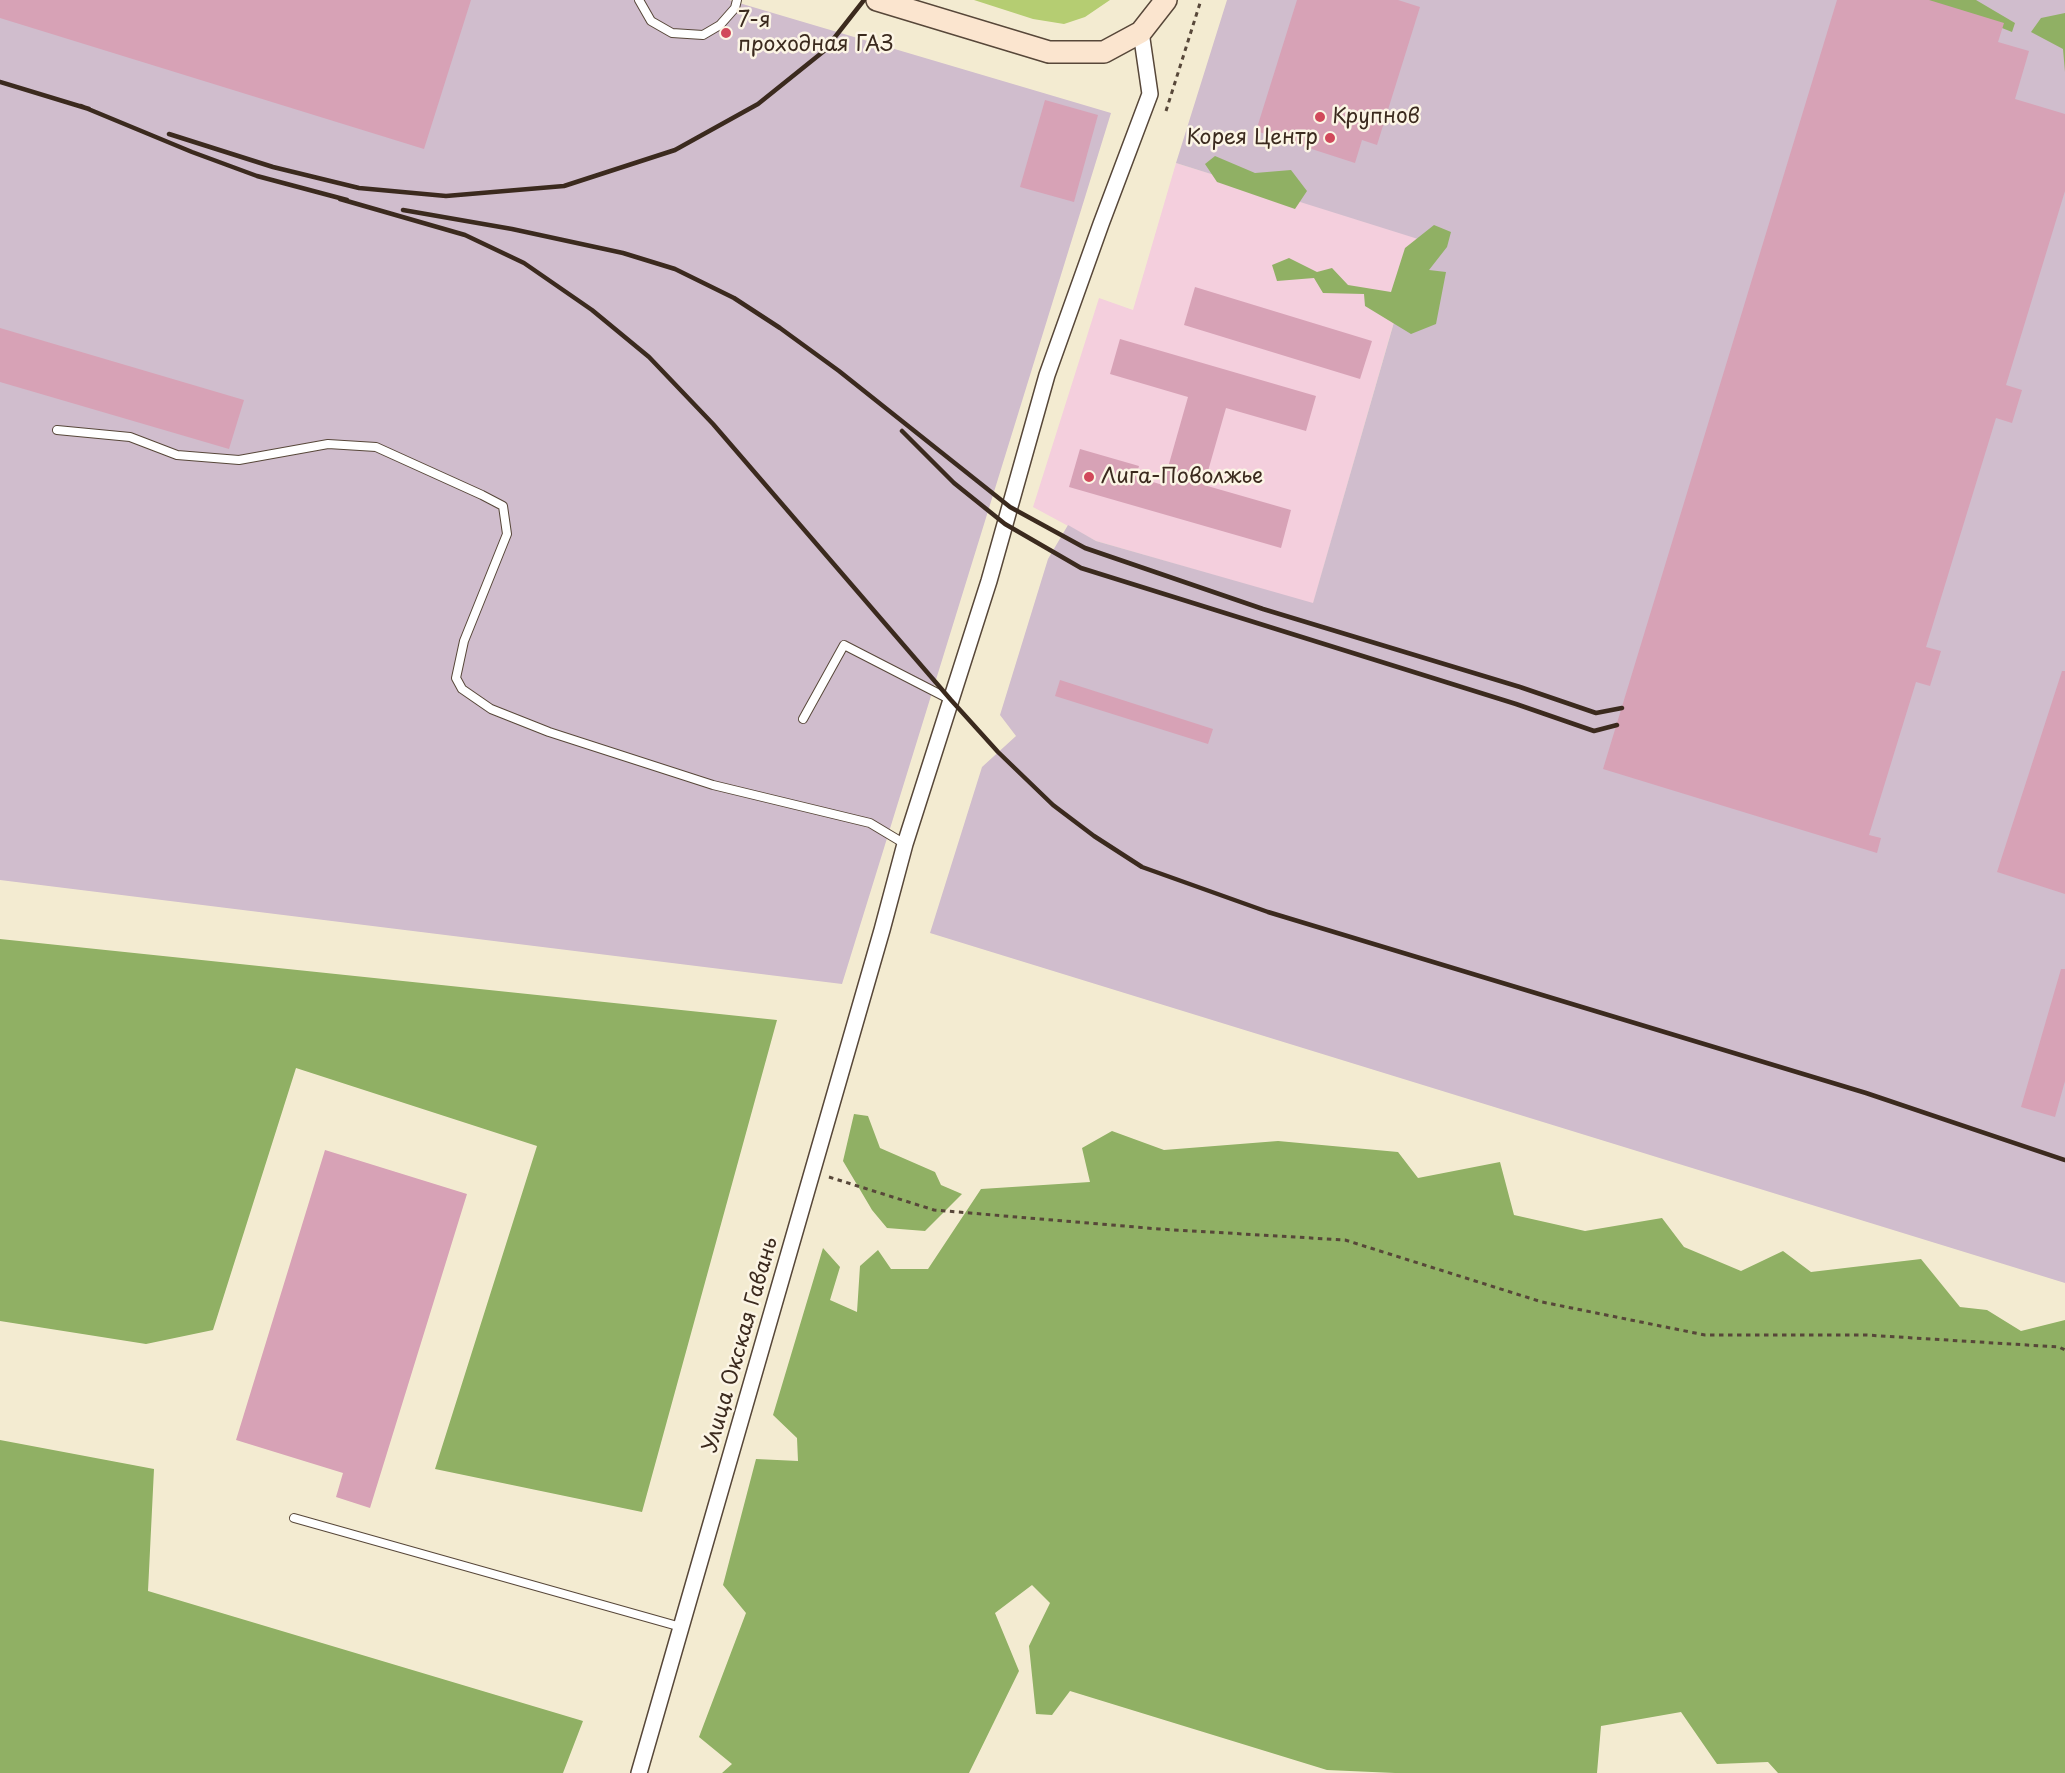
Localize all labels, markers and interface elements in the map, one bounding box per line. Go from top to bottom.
place label: 7-я проходная ГАЗ [738,8,893,58]
marker: 7-я проходная ГАЗ [719,26,733,40]
place label: Крупнов [1332,104,1420,130]
marker: Крупнов [1313,110,1327,124]
place label: Корея Центр [1186,125,1318,151]
marker: Корея Центр [1323,131,1337,145]
place label: Лига-Поволжье [1101,464,1263,490]
marker: Лига-Поволжье [1082,470,1096,484]
street label: Улица Окская Гавань [698,1234,784,1456]

